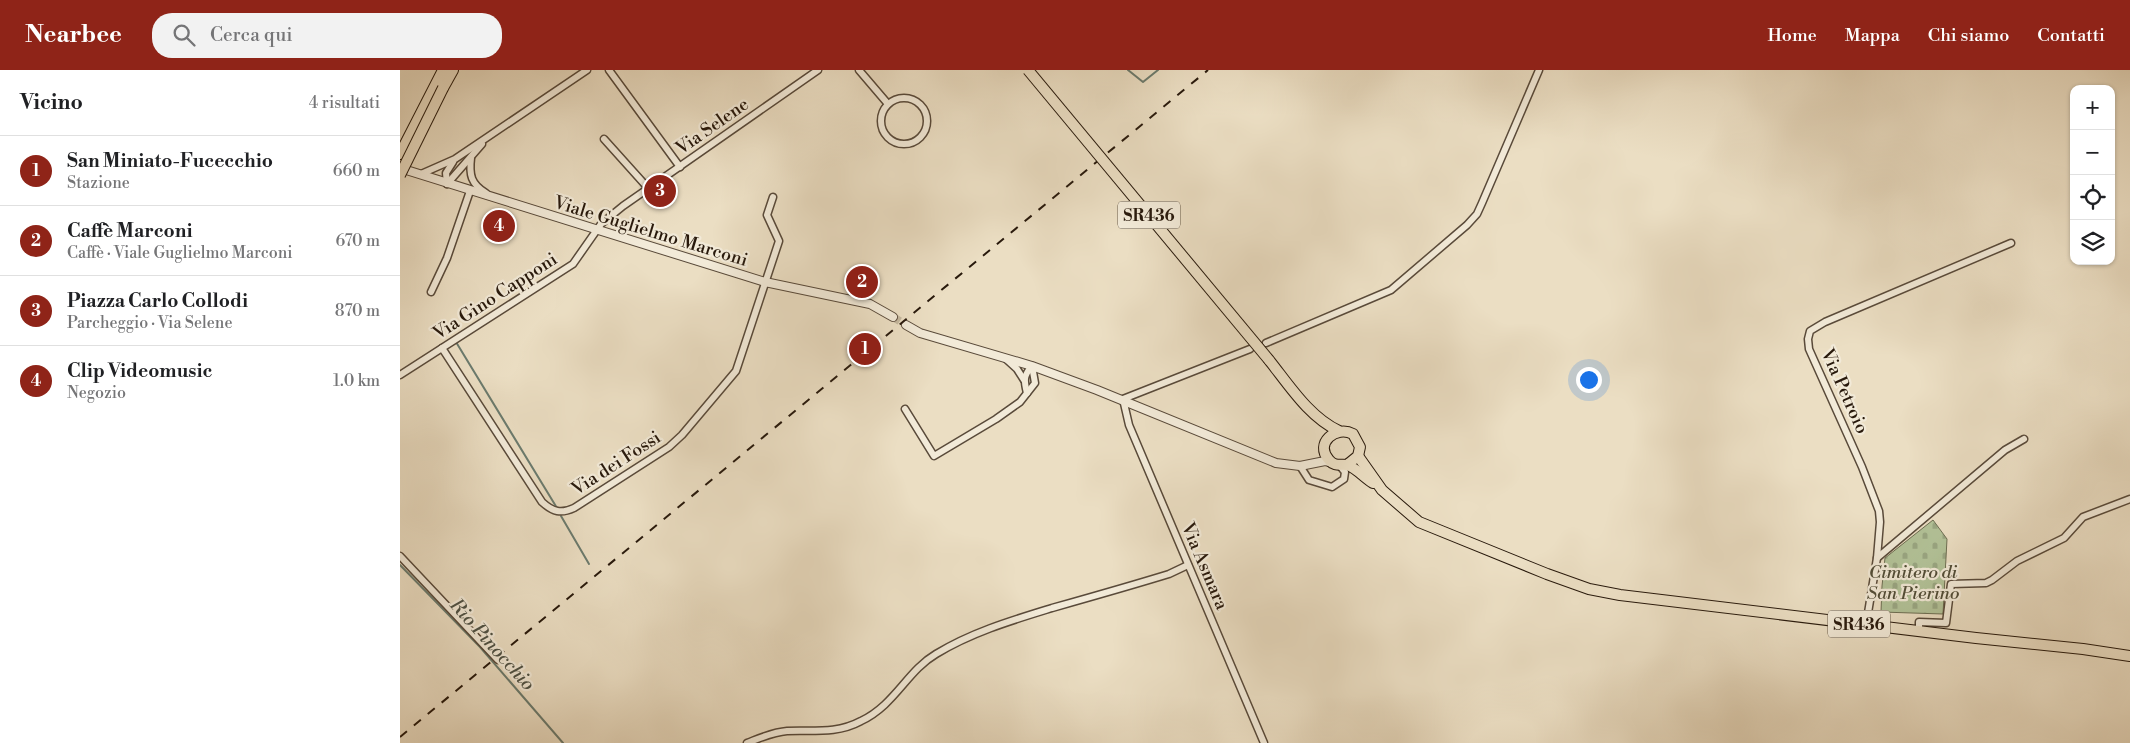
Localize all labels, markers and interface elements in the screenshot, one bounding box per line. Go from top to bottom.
search box [152,13,502,58]
text: Nearbee [25,20,122,50]
icon: search [170,21,198,49]
text: Cerca qui [210,23,293,47]
text: Home [1767,24,1817,47]
text: Mappa [1845,24,1900,47]
text: Chi siamo [1928,24,2009,47]
text: Contatti [2037,24,2105,47]
map controls [2070,85,2115,265]
button: + [2070,85,2115,130]
text: Vicino [20,90,83,116]
text: 4 risultati [309,93,380,113]
street label: Via Selene [670,93,753,161]
button: − [2070,130,2115,175]
text: San Miniato-Fucecchio [67,149,273,173]
text: 1 [32,161,40,181]
text: 660 m [333,161,380,181]
pin: 3 [644,172,676,210]
text: Stazione [67,173,130,193]
button: locate [2070,175,2115,220]
street label: Viale Guglielmo Marconi [550,191,751,272]
road number: SR436 [1118,202,1180,228]
pin: 4 [483,207,515,245]
text: Caffè Marconi [67,219,192,243]
button: layers [2070,220,2115,265]
text: 2 [31,231,41,251]
text: 670 m [336,231,380,251]
text: Caffè · Viale Guglielmo Marconi [67,243,293,263]
street label: Via Gino Capponi [428,248,562,346]
pin: 2 [846,263,878,301]
text: Piazza Carlo Collodi [67,289,248,313]
text: 3 [31,301,41,321]
text: 870 m [335,301,380,321]
text: Parcheggio · Via Selene [67,313,233,333]
pin: 1 [849,330,881,368]
street label: Via Petroio [1815,344,1874,437]
text: Clip Videomusic [67,359,212,383]
your location [1576,367,1602,393]
text: 4 [31,371,41,391]
text: 1.0 km [333,371,380,391]
text: Negozio [67,383,126,403]
street label: Via dei Fossi [566,426,665,501]
street label: Via Asmara [1175,518,1234,614]
park label: Cimitero di San Pierino [1867,561,1959,605]
water label: Rio Pinocchio [444,593,540,696]
road number: SR436 [1828,610,1890,638]

